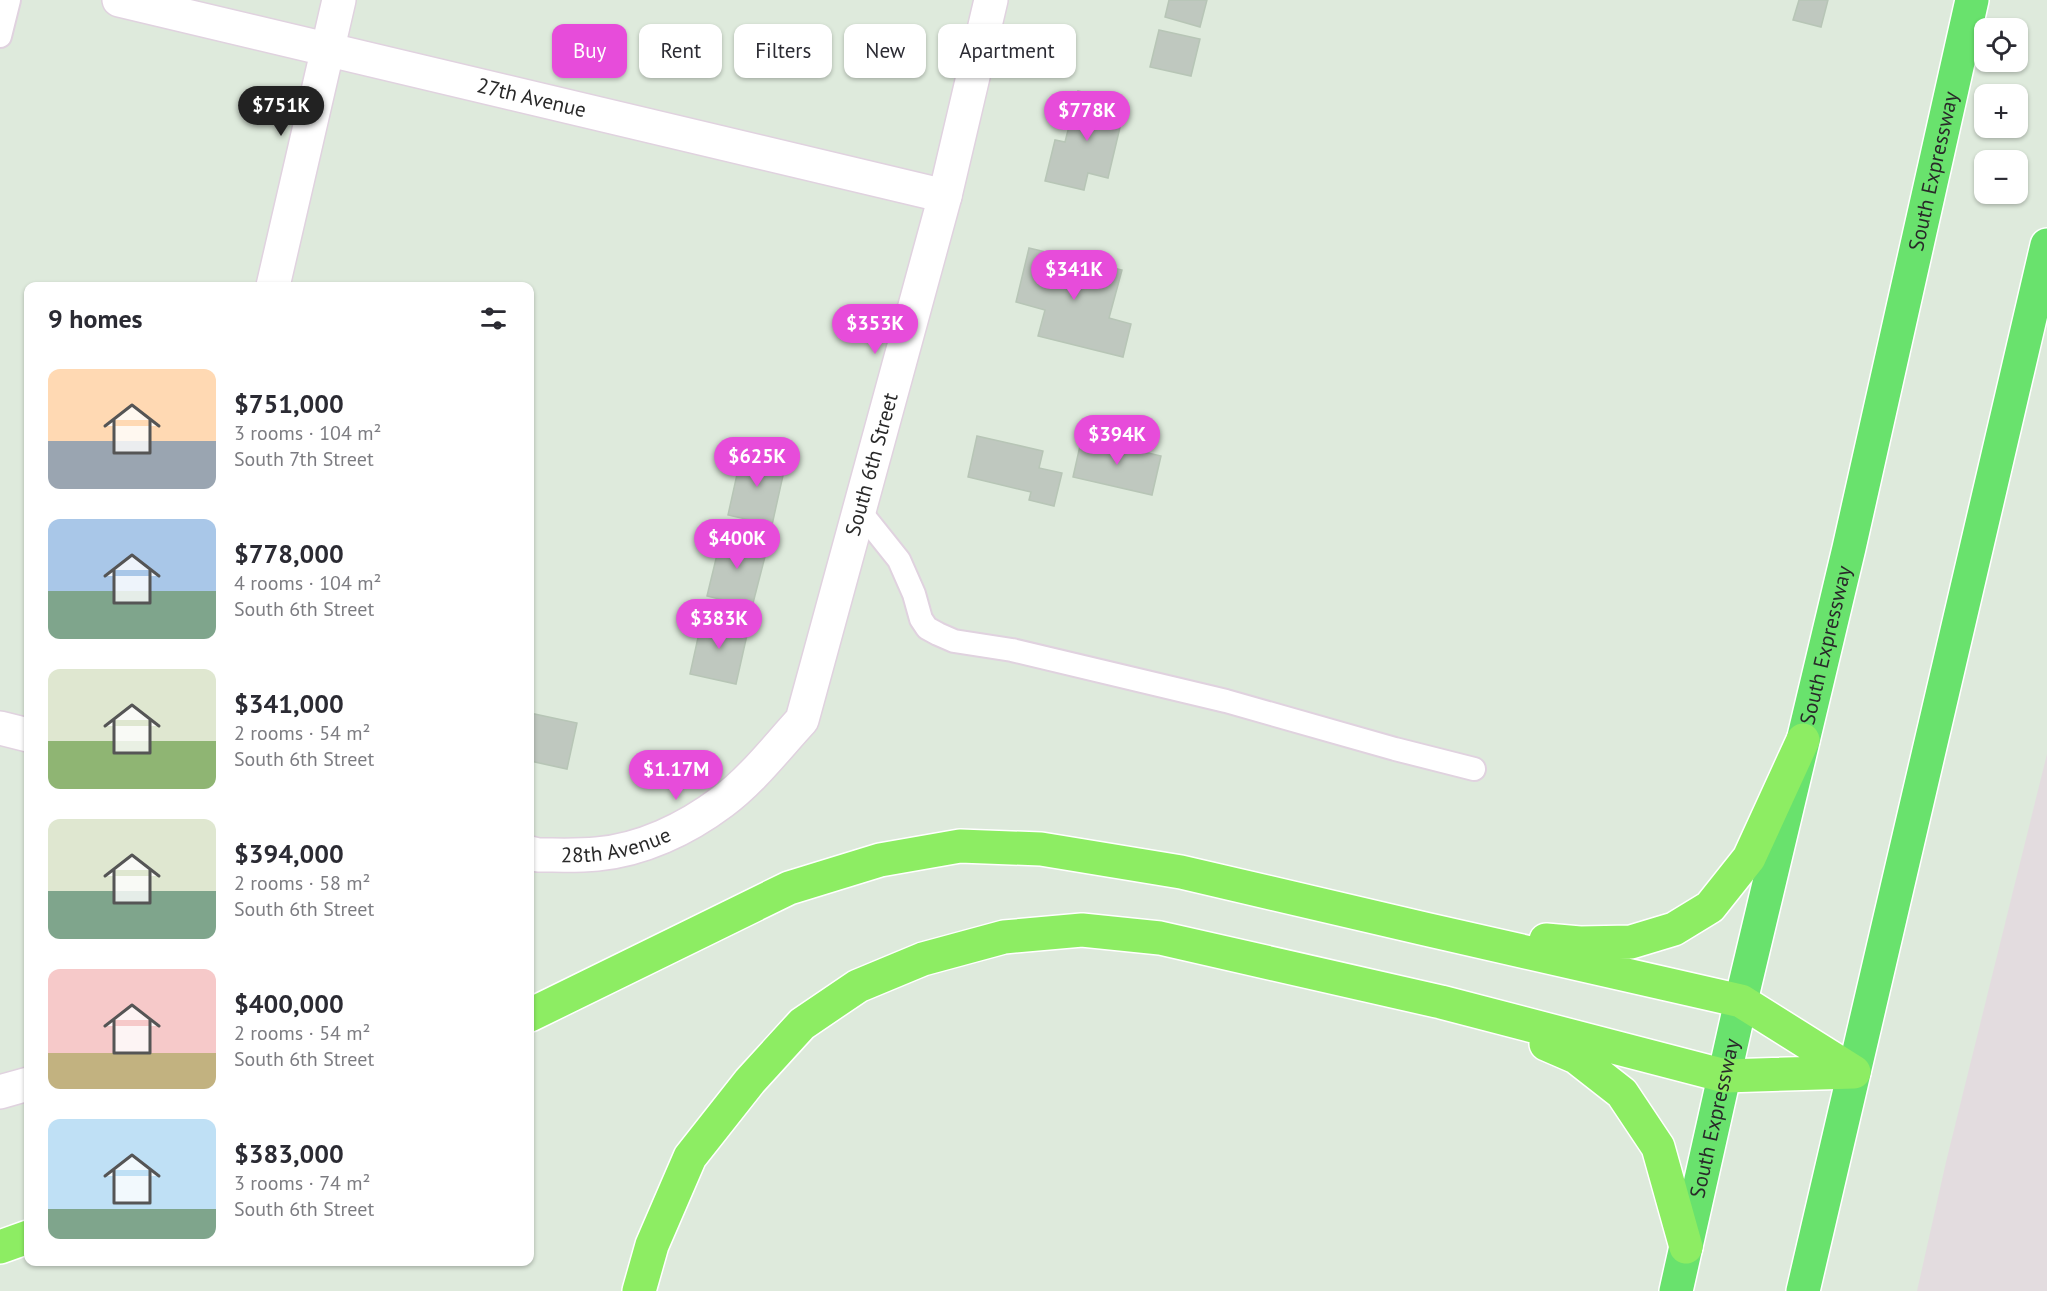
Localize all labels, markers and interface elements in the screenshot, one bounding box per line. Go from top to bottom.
map controls [1974,18,2028,204]
button: locate [1974,18,2028,72]
chip: Buy [552,24,627,78]
chip: Rent [639,24,722,78]
chip: Filters [734,24,832,78]
chip: New [844,24,926,78]
chip: Apartment [938,24,1076,78]
street label: 27th Avenue [474,71,589,123]
button: + [1974,84,2028,138]
pin: $751K [239,86,323,137]
street label: South Expressway [1902,89,1964,253]
pin: $778K [1045,91,1129,142]
text: $751K [252,92,310,118]
text: $778K [1058,97,1116,123]
button: − [1974,150,2028,204]
pin: $341K [1032,250,1116,301]
text: $341K [1045,256,1103,282]
text: 9 homes [48,302,143,335]
icon: filters [477,302,510,335]
pin: $353K [833,304,917,355]
text: $353K [846,310,904,336]
text: $751,000 [234,387,344,420]
street label: South 6th Street [839,390,904,539]
icon: home [96,393,168,465]
pin: $394K [1075,415,1159,466]
text: 3 rooms · 104 m² [234,420,381,446]
text: $394K [1088,421,1146,447]
pin: $625K [715,437,799,488]
text: $625K [728,443,786,469]
text: South 7th Street [234,446,374,472]
pin: $400K [695,519,779,570]
text: $400K [708,525,766,551]
text: $778,000 [234,537,344,570]
icon: home [96,543,168,615]
street label: South Expressway [1793,563,1857,727]
text: 4 rooms · 104 m² [234,570,381,596]
text: South 6th Street [234,596,374,622]
pin: $383K [677,599,761,650]
text: $383K [690,605,748,631]
text: $341,000 [234,687,344,720]
icon: home [96,693,168,765]
text: 2 rooms · 54 m² [234,720,370,746]
text: South 6th Street [234,746,374,772]
pin: $1.17M [627,750,725,801]
text: $1.17M [643,756,709,782]
street label: 28th Avenue [561,821,675,868]
text: $394,000 [234,837,344,870]
icon: home [96,843,168,915]
text: 2 rooms · 58 m² [234,870,370,896]
text: South 6th Street [234,896,374,922]
text: $400,000 [234,987,344,1020]
icon: home [96,993,168,1065]
text: 2 rooms · 54 m² [234,1020,370,1046]
street label: South Expressway [1683,1036,1745,1200]
text: South 6th Street [234,1046,374,1072]
text: $383,000 [234,1137,344,1170]
icon: home [96,1143,168,1215]
text: 3 rooms · 74 m² [234,1170,370,1196]
text: South 6th Street [234,1196,374,1222]

